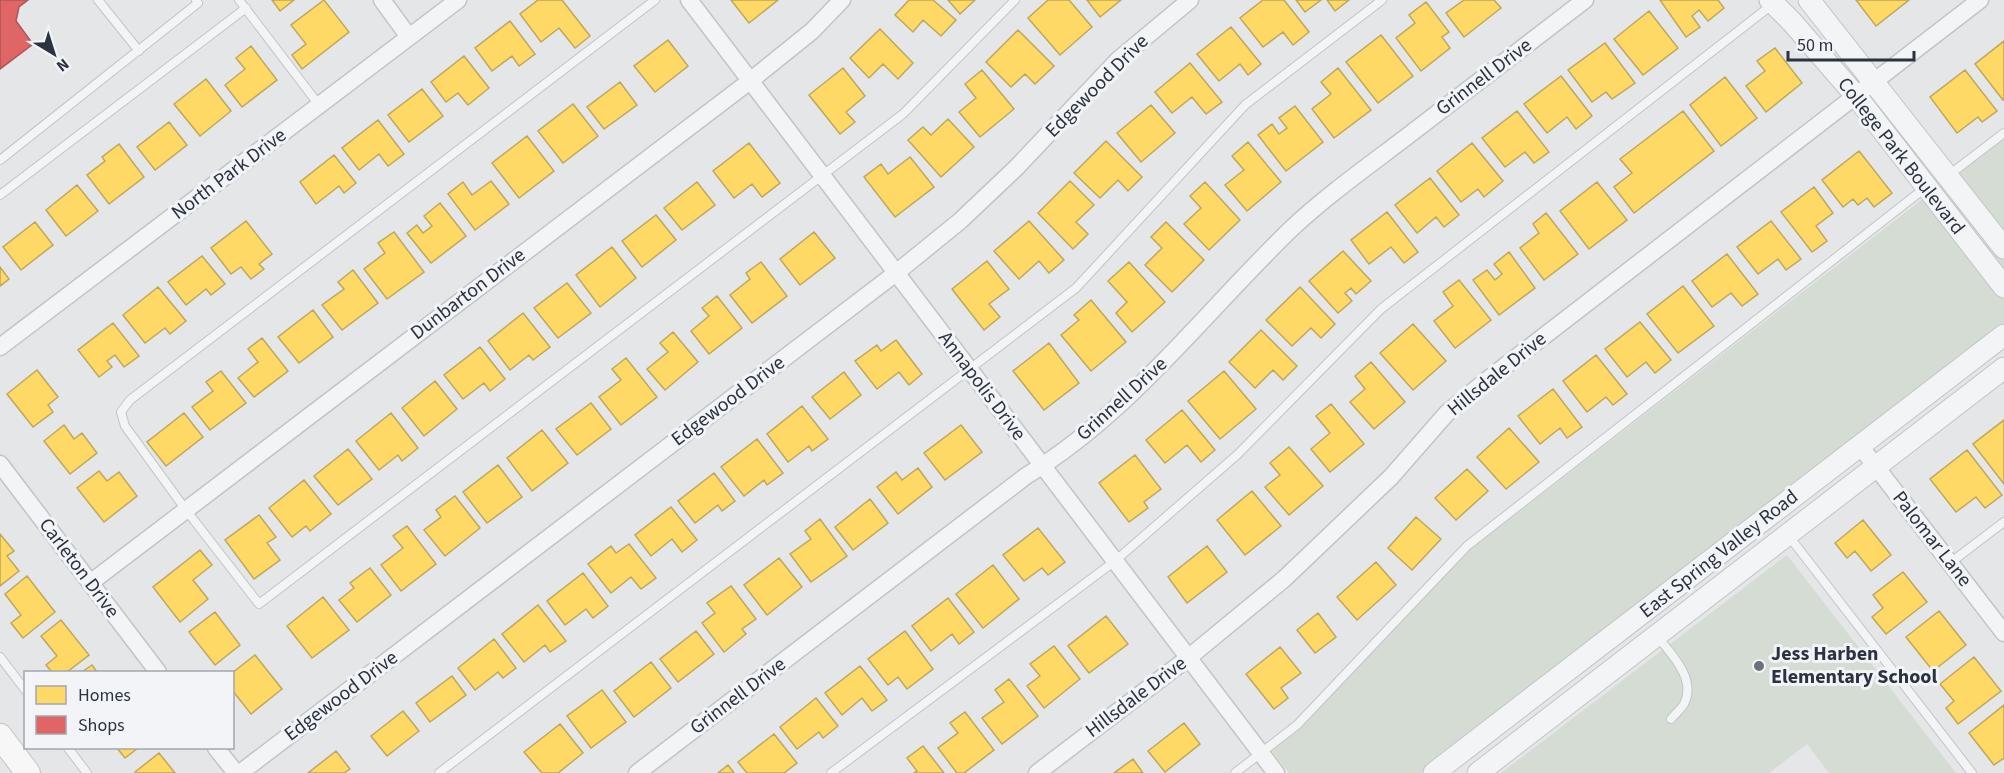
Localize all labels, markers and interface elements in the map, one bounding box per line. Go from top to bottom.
north arrow [24,24,84,84]
scale bar [1788,24,1914,62]
street label: Edgewood Drive [1039,28,1155,144]
street label: Grinnell Drive [1430,32,1538,122]
text: 50 m [1797,33,1833,58]
text: N [52,53,74,77]
street label: College Park Boulevard [1831,71,1971,241]
street label: North Park Drive [166,122,292,226]
street label: Dunbarton Drive [405,241,531,347]
street label: Annapolis Drive [932,325,1032,447]
street label: Hillsdale Drive [1442,325,1553,423]
street label: Edgewood Drive [665,349,791,453]
street label: Grinnell Drive [1070,351,1174,447]
street label: East Spring Valley Road [1634,483,1804,625]
street label: Palomar Lane [1886,485,1978,593]
street label: Carleton Drive [32,512,126,624]
place label: Jess Harben Elementary School [1771,640,1937,691]
street label: Edgewood Drive [278,644,404,748]
street label: Hillsdale Drive [1080,650,1192,744]
street label: Grinnell Drive [684,651,792,741]
marker: Jess Harben Elementary School [1752,659,1766,673]
legend [24,671,234,749]
text: Homes [78,683,131,708]
text: Shops [78,713,125,738]

